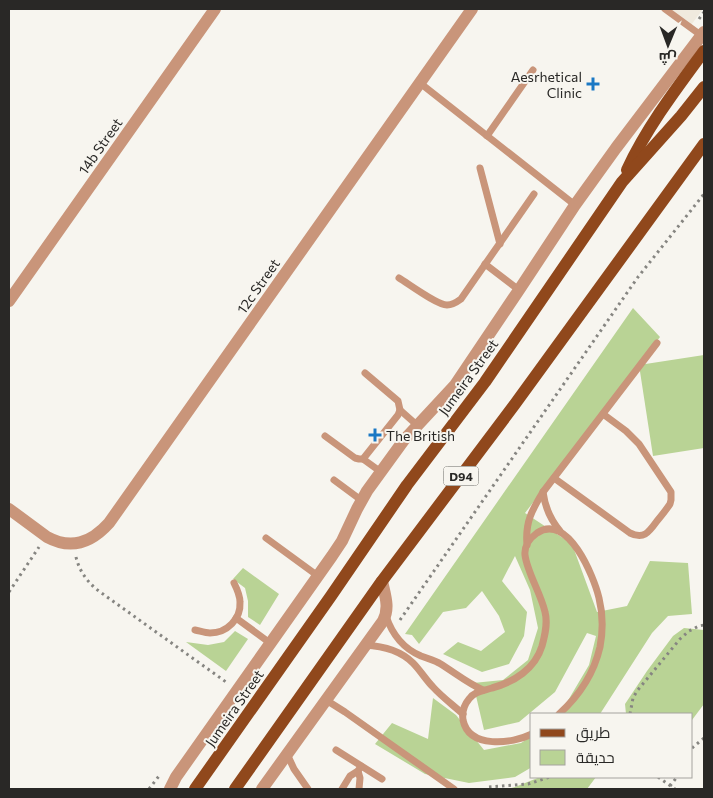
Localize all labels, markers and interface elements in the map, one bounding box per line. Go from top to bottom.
north arrow [643,20,693,70]
text: ش [659,49,677,67]
place label: Aesrhetical Clinic [511,68,582,101]
marker: Aesrhetical Clinic [586,77,600,91]
street label: 14b Street [74,114,126,177]
street label: 12c Street [233,255,283,317]
street label: Jumeira Street [435,335,502,418]
place label: The British [386,427,455,444]
marker: The British [368,428,382,442]
road number: D94 [444,466,478,486]
street label: Jumeira Street [201,666,267,750]
legend [530,713,693,778]
text: طريق [576,723,610,743]
text: حديقة [576,748,615,766]

